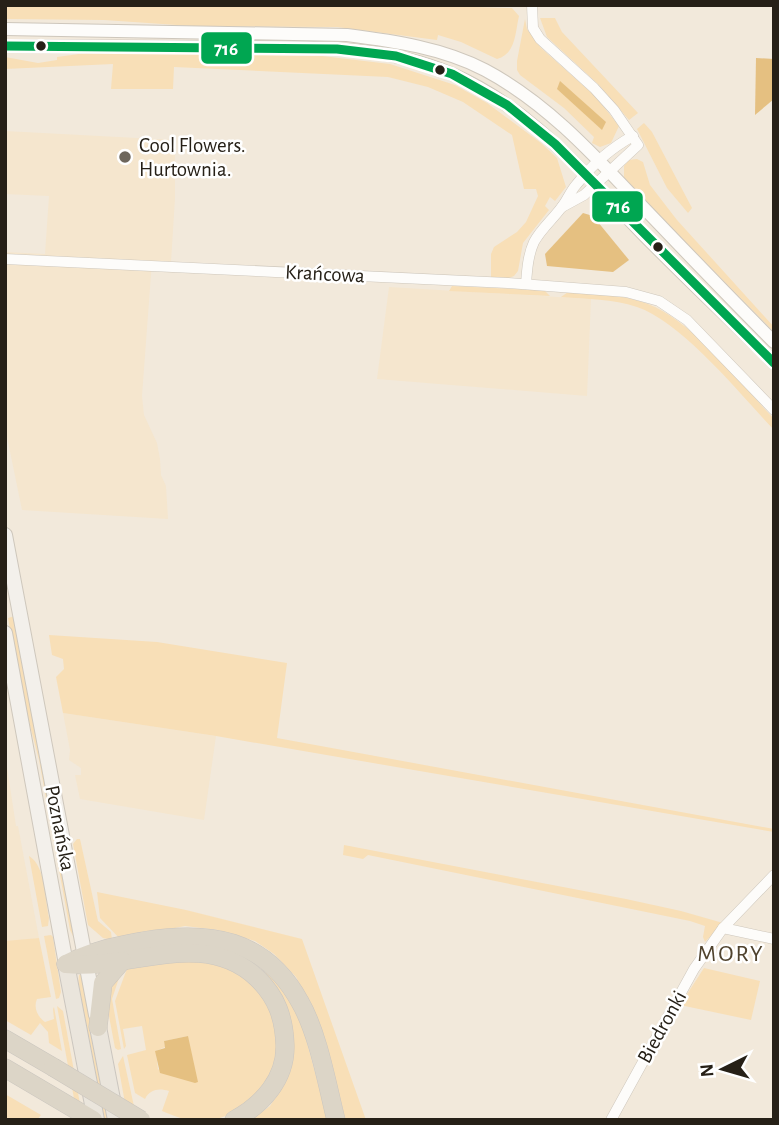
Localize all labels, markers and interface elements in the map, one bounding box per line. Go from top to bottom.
line badge: 716 [200,31,253,65]
unlabelled marker [34,39,48,53]
text: 716 [214,40,238,59]
unlabelled marker [433,63,447,77]
place label: Cool Flowers. Hurtownia. [139,135,246,180]
marker: Cool Flowers. Hurtownia. [117,149,133,165]
line badge: 716 [591,190,644,223]
text: 716 [606,198,630,217]
unlabelled marker [651,240,665,254]
street label: Krańcowa [285,261,366,287]
street label: Poznańska [41,784,79,873]
district label: MORY [697,942,765,966]
street label: Biedronki [634,987,690,1067]
north arrow [688,1034,758,1104]
text: N [698,1063,718,1078]

